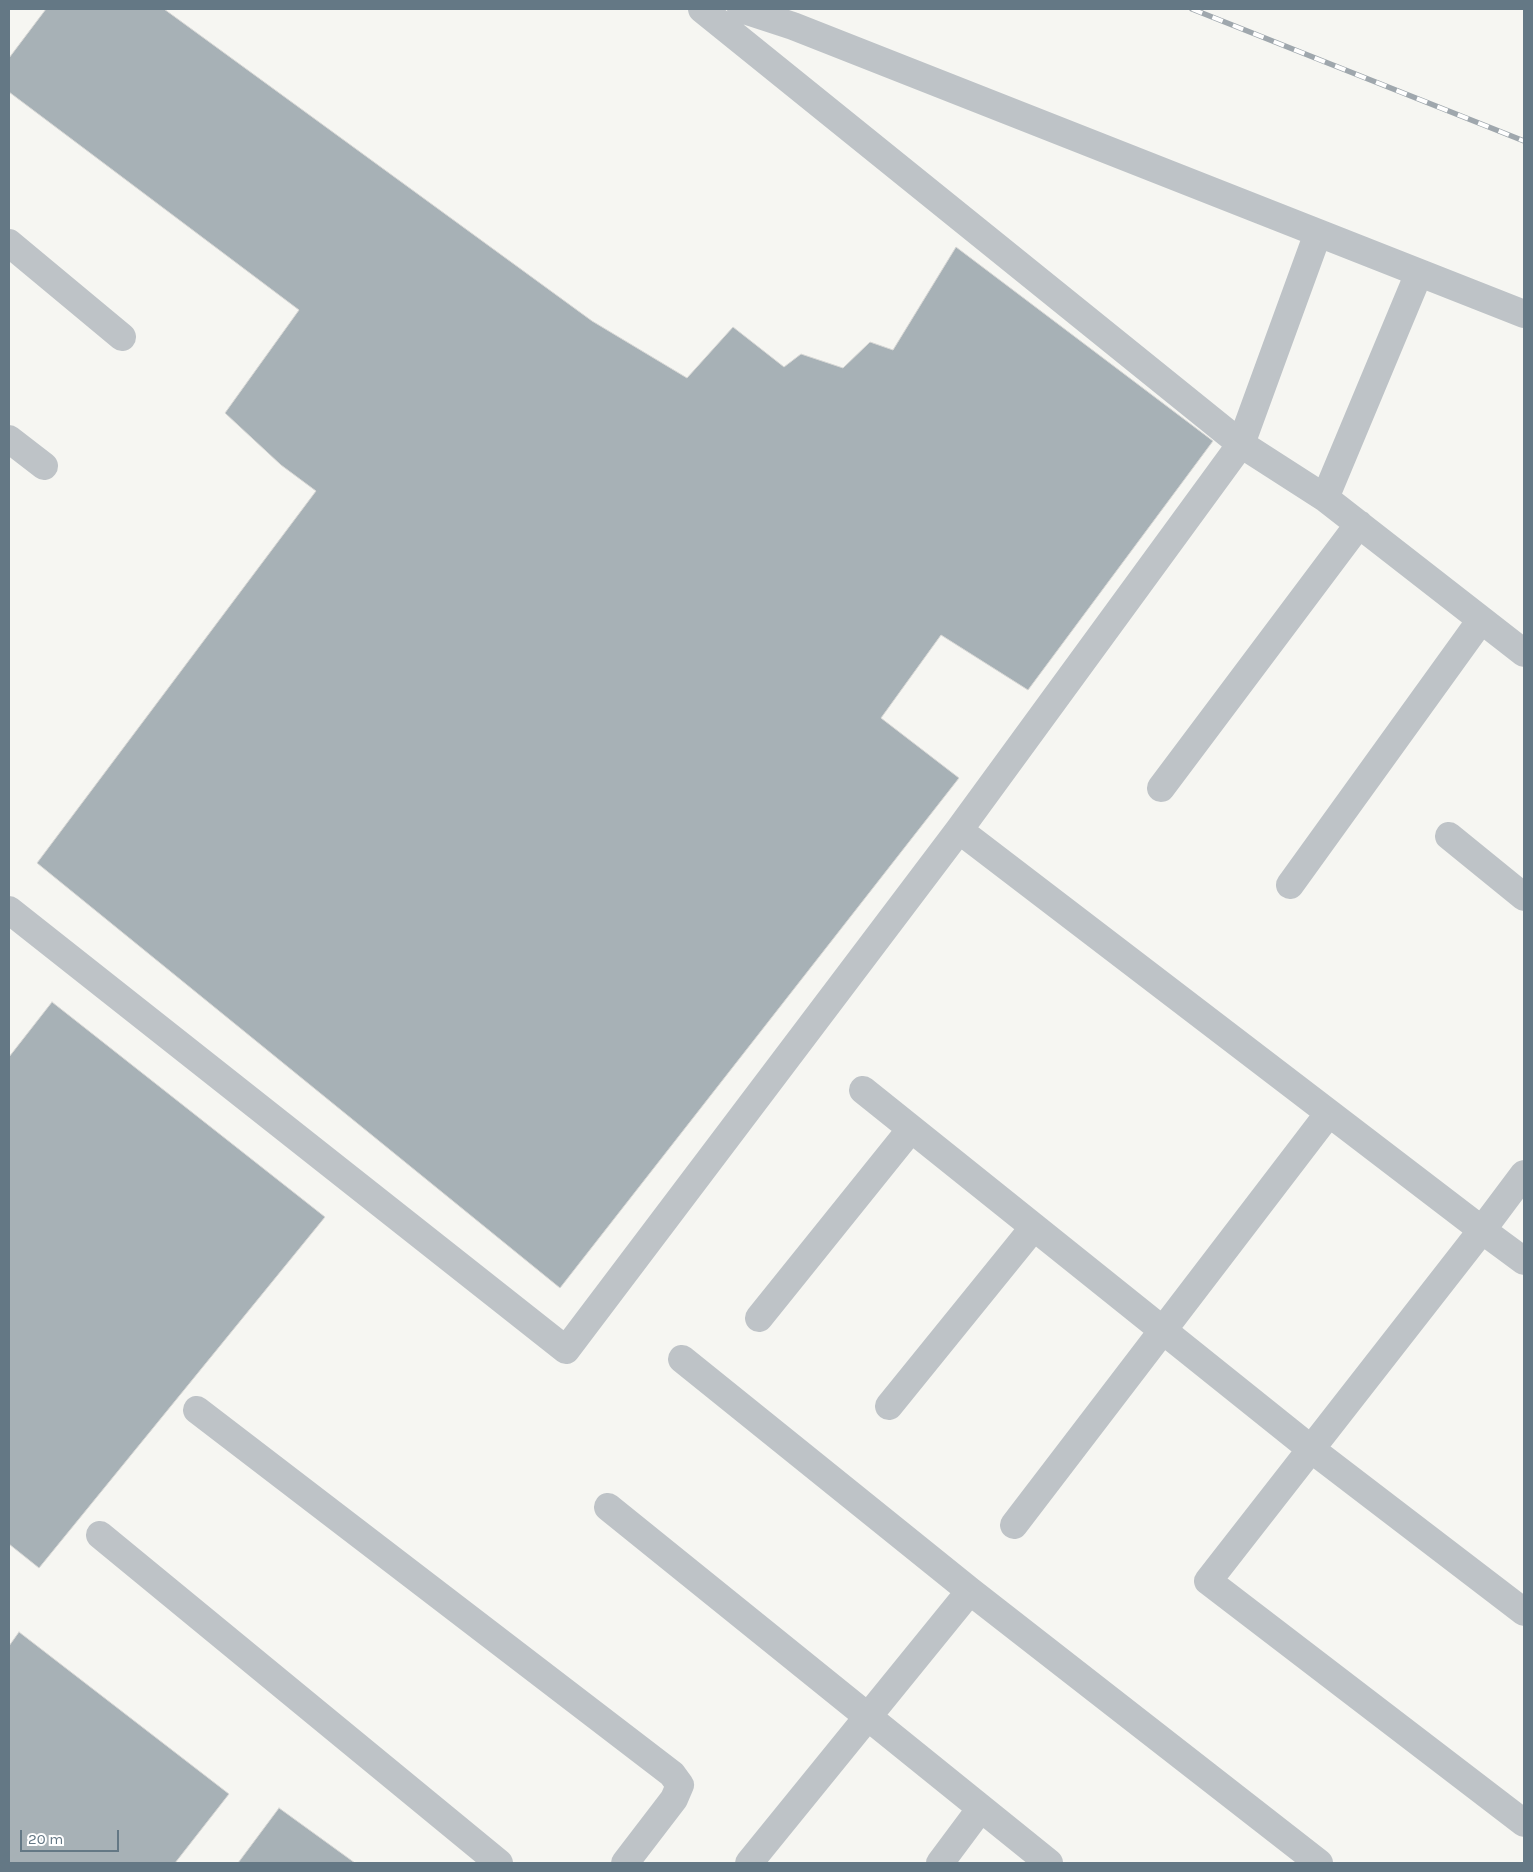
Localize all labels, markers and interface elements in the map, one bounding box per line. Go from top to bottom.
scale bar [22,1820,121,1852]
text: 20 m [28,1830,63,1848]

